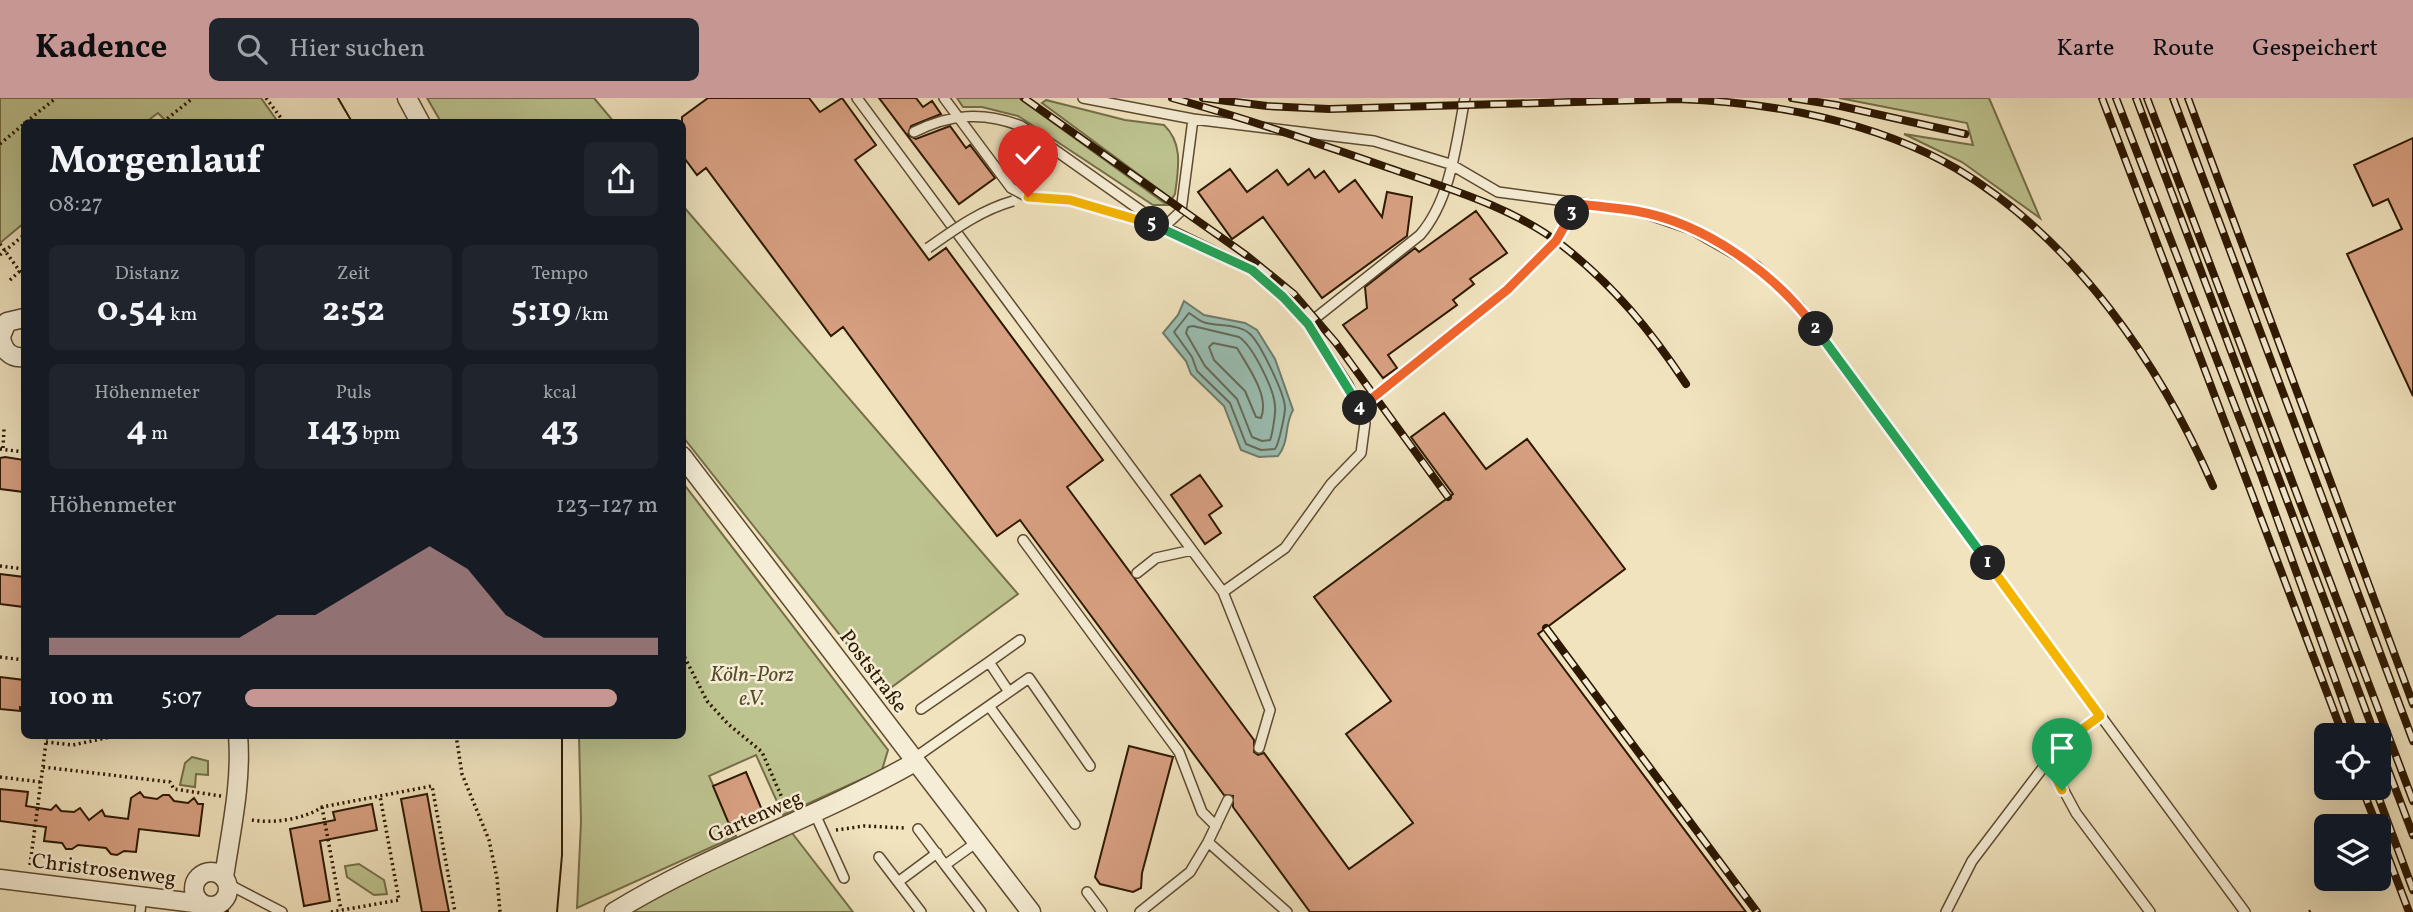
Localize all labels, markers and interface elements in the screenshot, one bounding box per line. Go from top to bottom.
search box [209,18,699,81]
text: Kadence [35,26,167,72]
icon: search [233,30,271,68]
text: Hier suchen [289,31,425,67]
text: Karte [2057,32,2114,66]
text: Route [2152,32,2214,66]
text: Gespeichert [2252,32,2378,66]
pin [998,125,1058,197]
text: Morgenlauf [49,136,262,189]
icon: check [1009,136,1047,174]
button: share [584,142,658,216]
text: 08:27 [49,189,103,221]
pin: 3 [1554,195,1590,230]
text: 3 [1567,199,1576,225]
pin: 5 [1134,206,1170,242]
text: 5 [1147,210,1156,236]
text: Distanz [115,261,180,287]
text: Zeit [337,261,370,287]
text: Tempo [532,261,588,287]
text: 0.54 [97,287,166,335]
text: 2:52 [322,287,385,335]
text: 5:19 [511,287,571,335]
text: km [166,302,197,328]
text: /km [571,302,609,328]
pin: 2 [1798,312,1834,346]
text: 2 [1811,315,1820,341]
text: Höhenmeter [95,380,200,406]
text: Puls [336,380,371,406]
text: kcal [543,380,577,406]
pin: 4 [1342,390,1378,426]
text: 4 [1354,394,1365,420]
text: 4 [126,406,147,454]
text: 143 [307,406,359,454]
text: 43 [541,406,579,454]
text: m [147,421,168,447]
text: bpm [359,421,400,447]
text: Höhenmeter [49,490,176,522]
text: 123–127 m [556,490,658,522]
pin: 1 [1970,546,2006,580]
text: 1 [1984,549,1991,575]
street label: Poststraße [832,624,914,720]
park label: Köln-Porz e.V. [710,661,795,714]
text: 100 m [49,682,114,714]
text: 5:07 [161,682,202,714]
pin [2032,718,2092,790]
map controls [2314,723,2391,891]
button: locate [2314,723,2391,800]
icon: arrive [2043,729,2081,767]
street label: Gartenweg [704,784,807,851]
button: layers [2314,814,2391,891]
street label: Christrosenweg [30,847,178,894]

